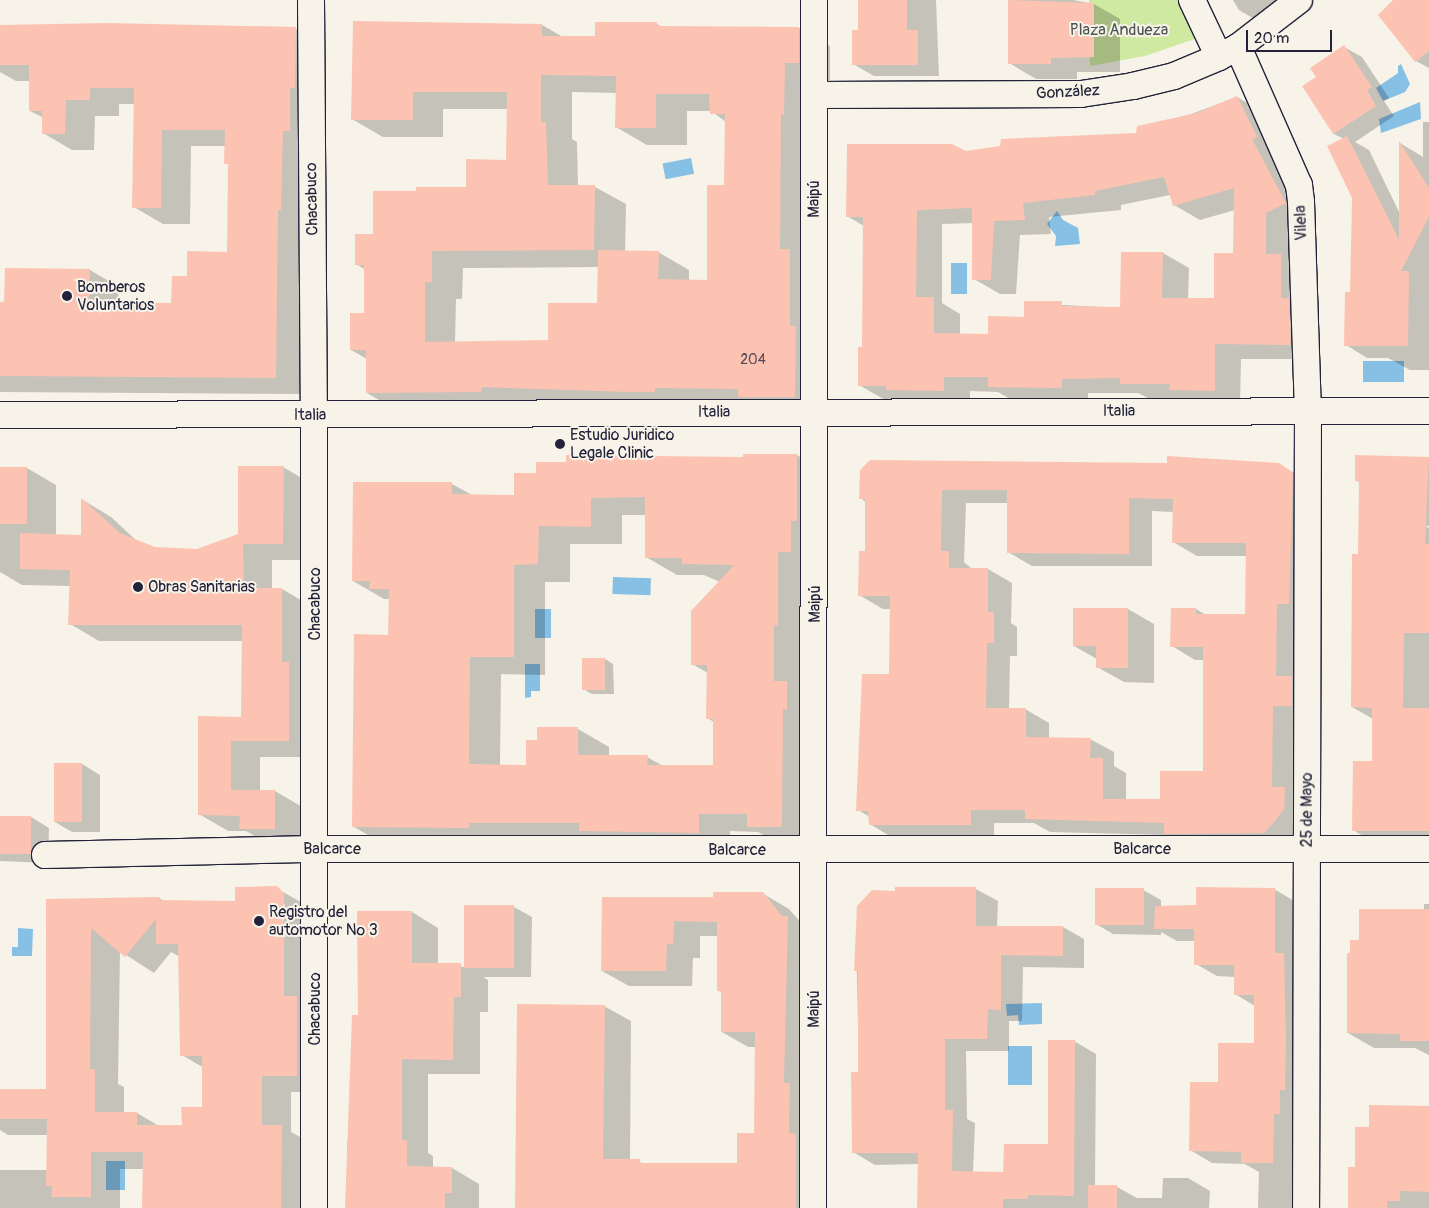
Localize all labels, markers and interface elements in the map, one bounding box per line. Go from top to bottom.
park label: Plaza Andueza [1070,20,1168,40]
scale bar [1249,20,1335,52]
text: 20 m [1254,29,1289,48]
street label: González [1036,81,1100,103]
street label: Chacabuco [302,162,322,236]
street label: Maipú [804,180,824,218]
street label: Vilela [1291,205,1311,241]
place label: Bomberos Voluntarios [77,277,154,315]
marker: Bomberos Voluntarios [61,290,73,302]
house number: 204 [740,352,766,368]
street label: Italia [1103,401,1135,421]
street label: Italia [698,402,730,422]
street label: Italia [294,405,326,425]
place label: Estudio Juridico Legale Clinic [570,425,674,463]
marker: Estudio Juridico Legale Clinic [554,438,566,450]
street label: Chacabuco [305,567,325,641]
place label: Obras Sanitarias [148,577,255,597]
marker: Obras Sanitarias [132,581,144,593]
street label: Maipú [805,585,825,623]
street label: 25 de Mayo [1297,773,1317,847]
street label: Balcarce [303,839,361,859]
street label: Balcarce [1113,839,1171,859]
street label: Balcarce [708,840,766,860]
place label: Registro del automotor Nº 3 [269,902,378,940]
marker: Registro del automotor Nº 3 [253,915,265,927]
street label: Chacabuco [305,972,325,1046]
street label: Maipú [804,990,824,1028]

